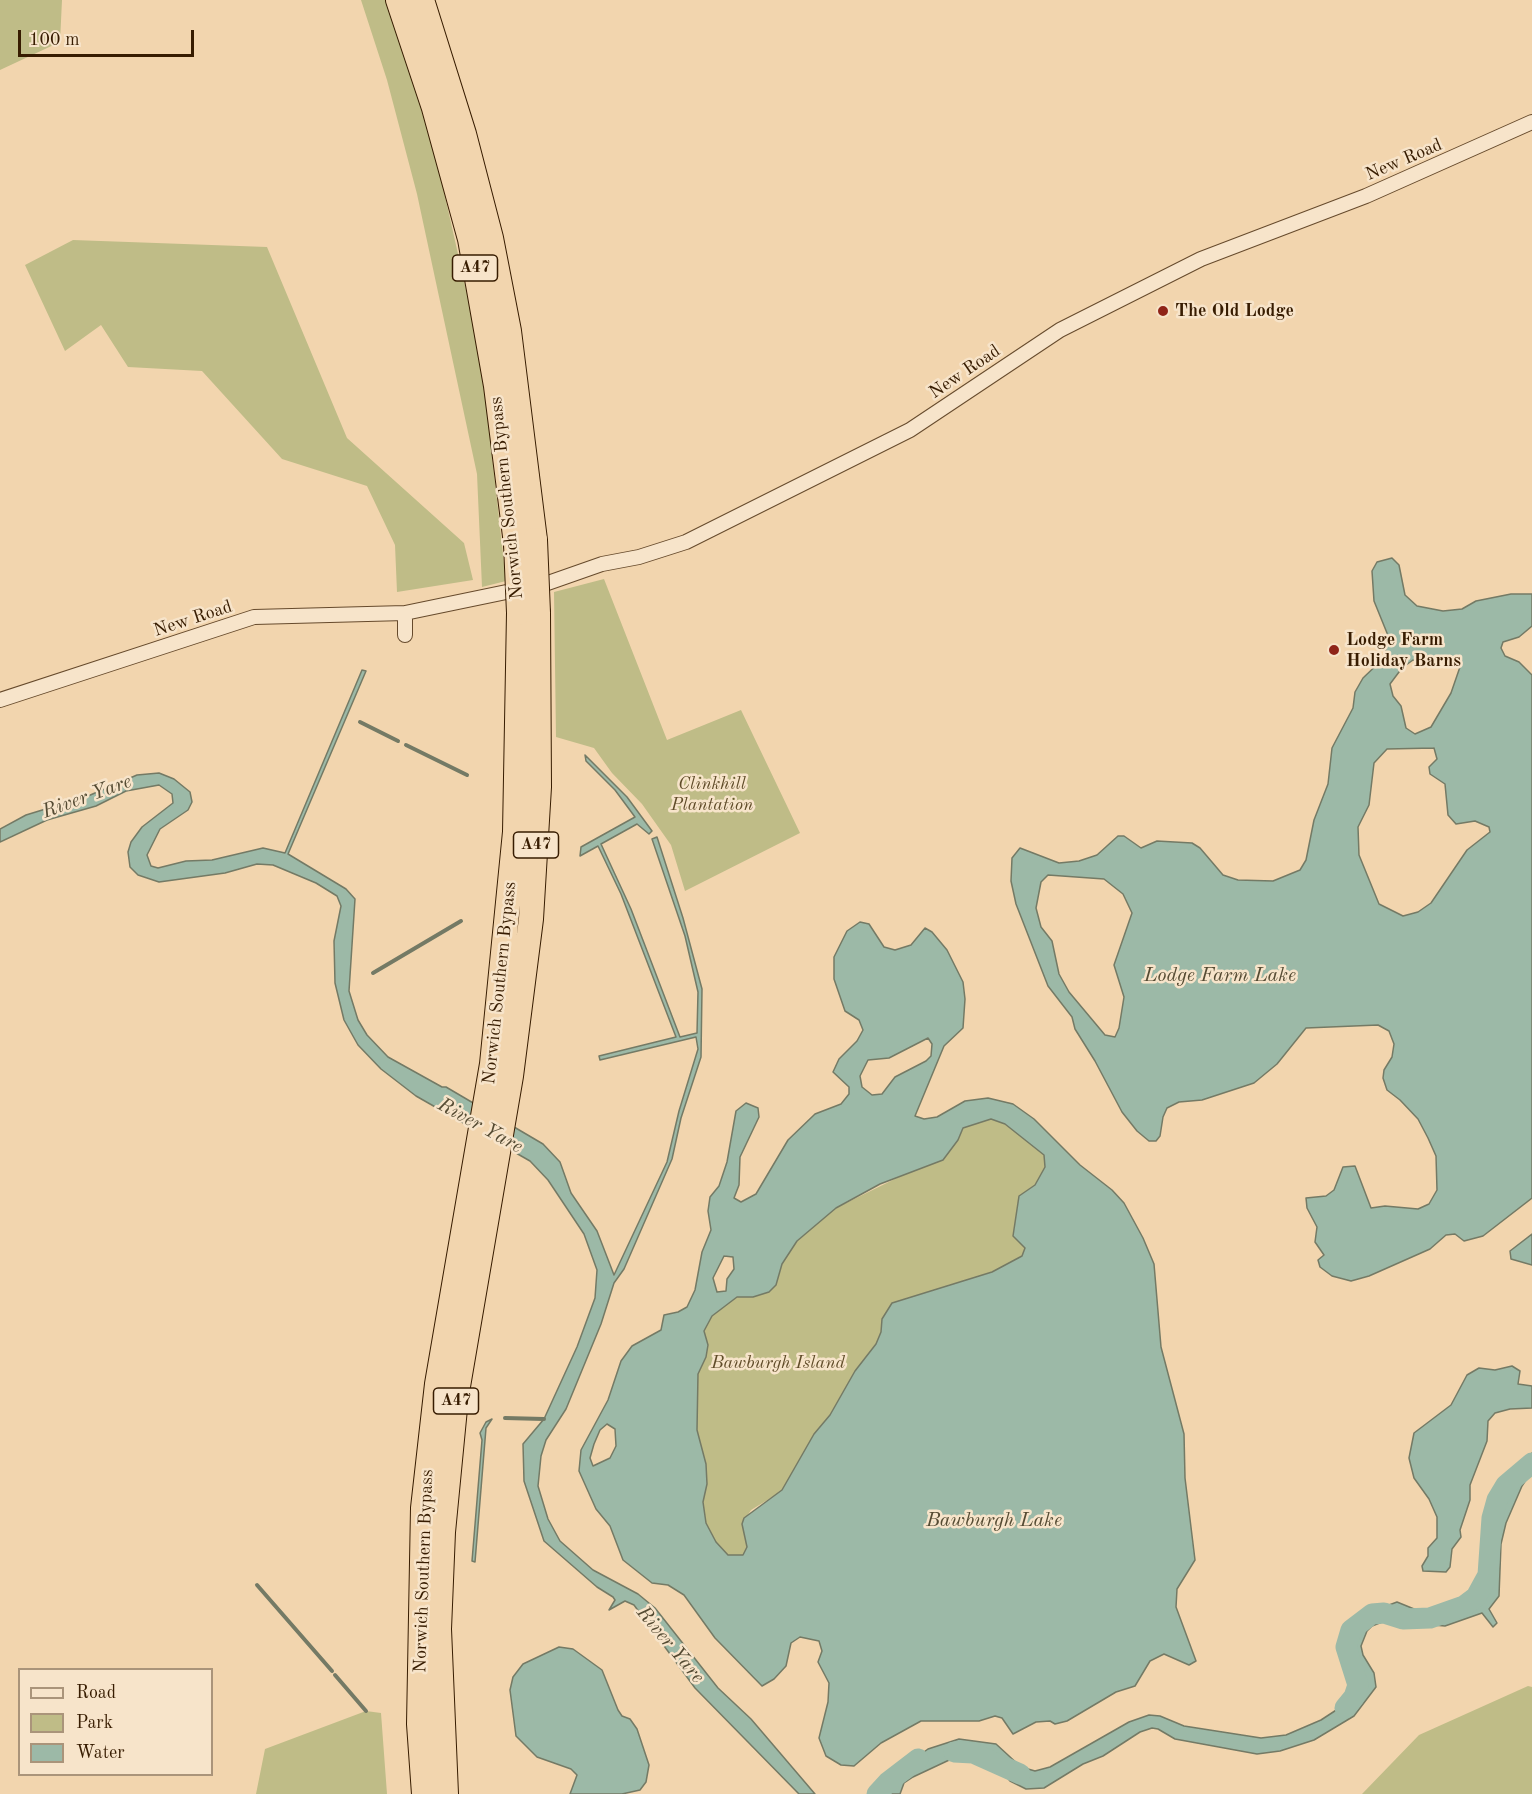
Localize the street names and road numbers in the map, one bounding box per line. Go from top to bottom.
street label: New Road [1362,134,1446,186]
road number: A47 [452,255,498,281]
street label: New Road [925,340,1005,404]
street label: Norwich Southern Bypass [486,396,528,600]
street label: New Road [151,596,235,642]
road number: A47 [514,832,558,858]
street label: Norwich Southern Bypass [479,881,521,1085]
road number: A47 [434,1388,478,1414]
street label: Norwich Southern Bypass [410,1469,438,1673]

